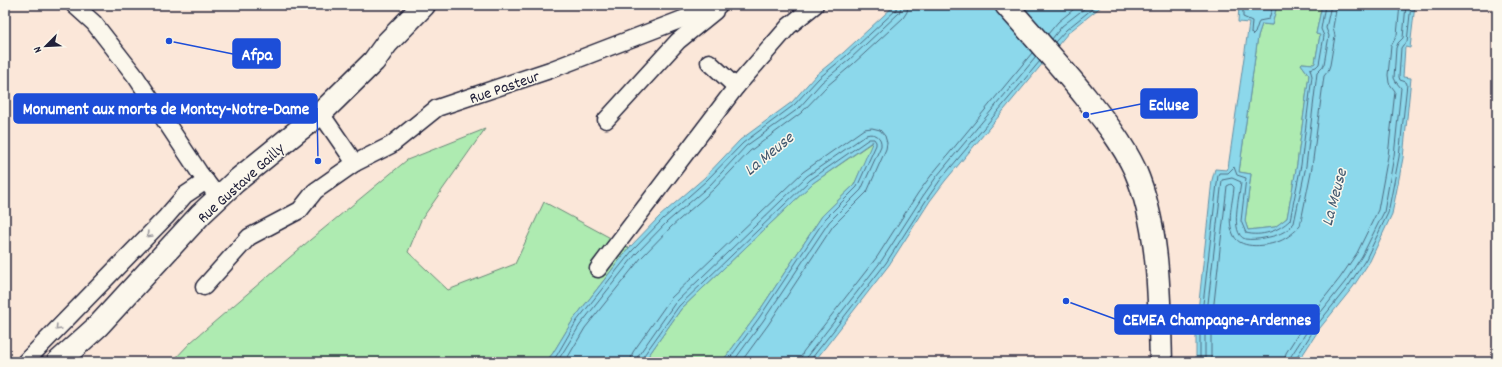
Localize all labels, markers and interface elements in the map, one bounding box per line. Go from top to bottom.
north arrow [26,26,66,66]
callout: Afpa [233,39,280,68]
text: N [30,43,47,55]
text: Afpa [241,45,274,69]
street label: Rue Pasteur [467,66,543,111]
callout: Ecluse [1141,89,1197,118]
callout: Monument aux morts de Montcy-Notre-Dame [14,94,317,123]
text: Ecluse [1149,95,1190,119]
text: Monument aux morts de Montcy-Notre-Dame [23,99,310,123]
water label: La Meuse [740,127,801,183]
street label: Rue Gustave Gailly [193,138,291,229]
water label: La Meuse [1317,165,1355,229]
one-way arrow [146,230,154,238]
callout: CEMEA Champagne-Ardennes [1115,305,1319,334]
text: CEMEA Champagne-Ardennes [1123,310,1311,334]
one-way arrow [55,323,63,331]

